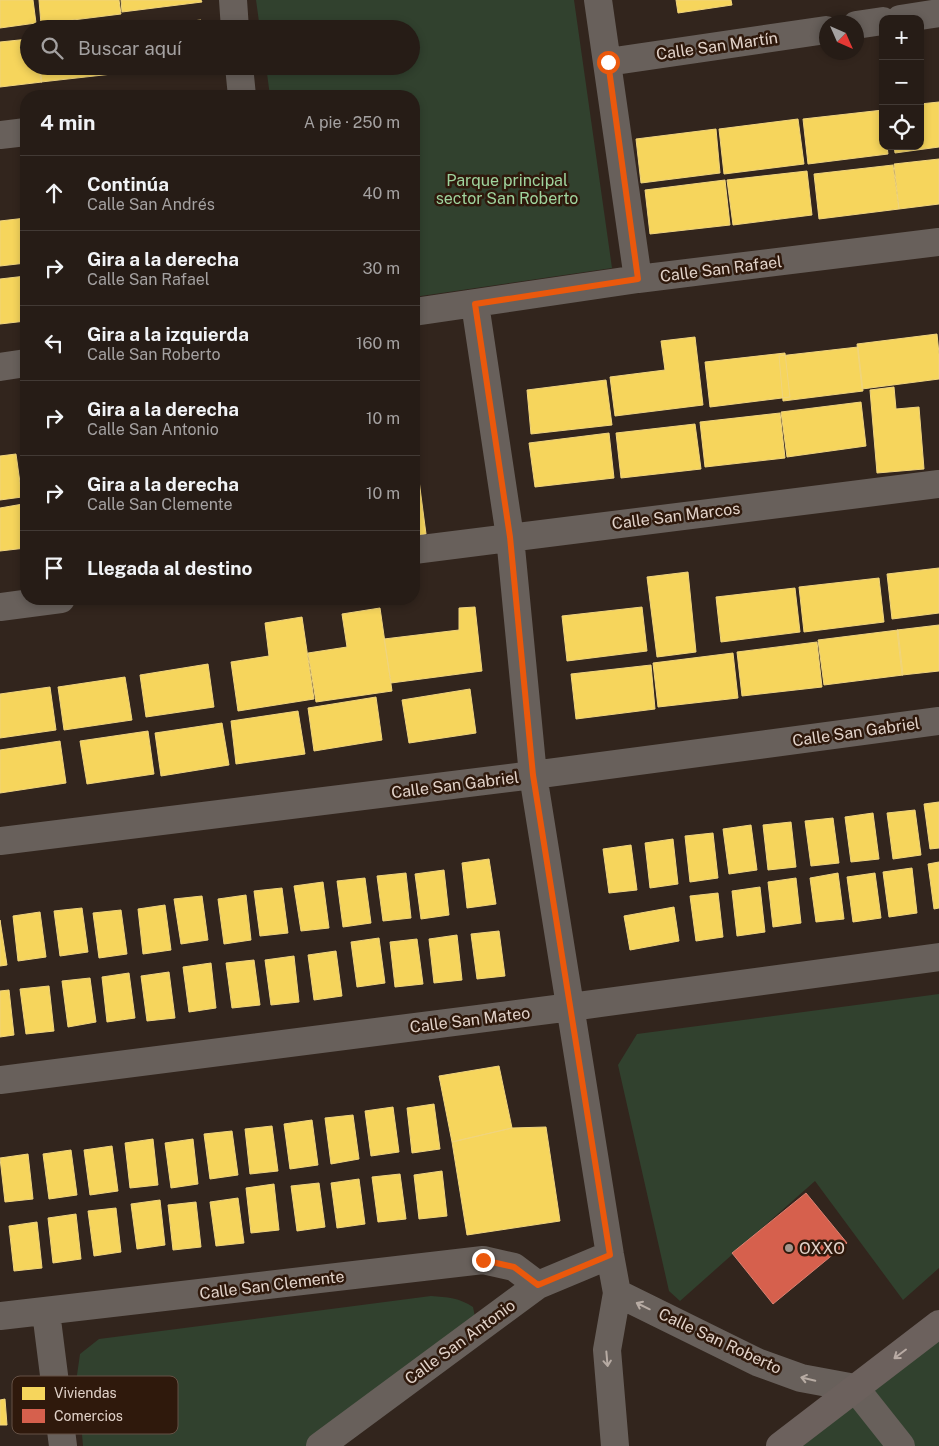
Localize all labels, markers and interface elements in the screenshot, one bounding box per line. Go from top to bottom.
north arrow [819,15,864,60]
map controls [879,15,924,150]
button: + [879,15,924,60]
search box [20,20,420,75]
street label: Calle San Martín [655,28,779,64]
icon: search [38,34,66,62]
text: Buscar aquí [78,37,182,59]
route start [597,51,620,74]
button: − [879,60,924,105]
button: locate [879,105,924,150]
text: 4 min [40,110,95,135]
text: A pie · 250 m [304,113,400,132]
park label: Parque principal sector San Roberto [436,171,578,208]
text: Continúa [87,173,169,195]
icon: ahead [40,179,68,207]
text: 40 m [362,184,400,203]
text: Calle San Andrés [87,195,215,214]
text: Gira a la derecha [87,248,239,270]
street label: Calle San Rafael [659,252,783,286]
icon: right [40,254,68,282]
text: 30 m [363,259,400,278]
text: Calle San Rafael [87,270,210,289]
text: Gira a la izquierda [87,323,249,345]
icon: left [40,329,68,357]
text: 160 m [356,334,400,353]
text: Calle San Roberto [87,345,221,364]
text: Gira a la derecha [87,398,239,420]
icon: right [40,404,68,432]
text: 10 m [366,409,400,428]
text: Calle San Antonio [87,420,219,439]
text: Gira a la derecha [87,473,239,495]
icon: right [40,479,68,507]
text: 10 m [366,484,400,503]
text: Calle San Clemente [87,495,233,514]
street label: Calle San Marcos [611,499,741,533]
icon: arrive [40,554,68,582]
text: Llegada al destino [87,557,252,579]
street label: Calle San Gabriel [791,714,921,750]
street label: Calle San Gabriel [390,768,520,802]
street label: Calle San Mateo [409,1003,531,1037]
place label: OXXO [799,1239,845,1258]
marker: OXXO [783,1242,795,1254]
route end [472,1249,495,1272]
street label: Calle San Clemente [199,1267,345,1303]
street label: Calle San Antonio [401,1296,519,1388]
one-way arrow [636,1301,651,1311]
street label: Calle San Roberto [655,1304,785,1378]
one-way arrow [893,1349,907,1359]
one-way arrow [603,1350,612,1366]
one-way arrow [800,1373,816,1383]
legend [12,1376,178,1434]
text: Viviendas [54,1385,117,1401]
text: Comercios [54,1408,123,1424]

